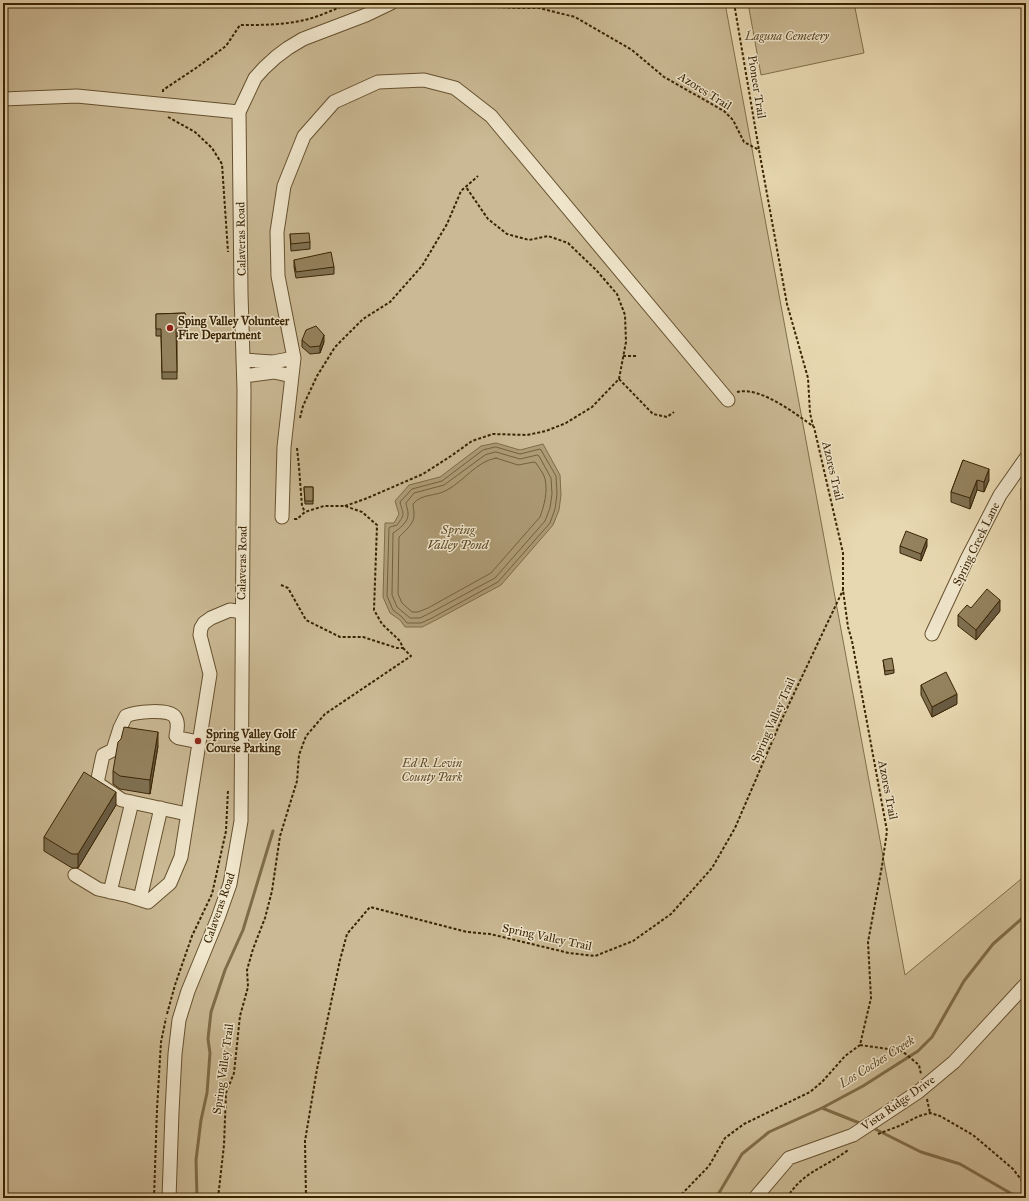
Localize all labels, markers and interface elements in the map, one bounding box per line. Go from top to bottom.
park label: Laguna Cemetery [744,29,830,43]
street label: Pioneer Trail [745,54,769,120]
street label: Azores Trail [675,69,735,113]
street label: Calaveras Road [233,202,249,276]
place label: Sping Valley Volunteer Fire Department [178,314,290,343]
marker: Sping Valley Volunteer Fire Department [165,323,175,333]
street label: Azores Trail [819,439,847,503]
street label: Spring Creek Lane [950,500,1003,589]
water label: Spring Valley Pond [427,522,490,553]
street label: Calaveras Road [234,526,250,600]
street label: Spring Valley Trail [748,675,799,765]
place label: Spring Valley Golf Course Parking [206,727,298,756]
marker: Spring Valley Golf Course Parking [193,736,203,746]
park label: Ed R. Levin County Park [401,756,463,784]
street label: Azores Trail [875,758,901,822]
street label: Calaveras Road [200,871,238,945]
street label: Spring Valley Trail [501,921,594,954]
street label: Spring Valley Trail [210,1022,237,1115]
water label: Los Coches Creek [835,1032,918,1092]
street label: Vista Ridge Drive [858,1072,938,1135]

